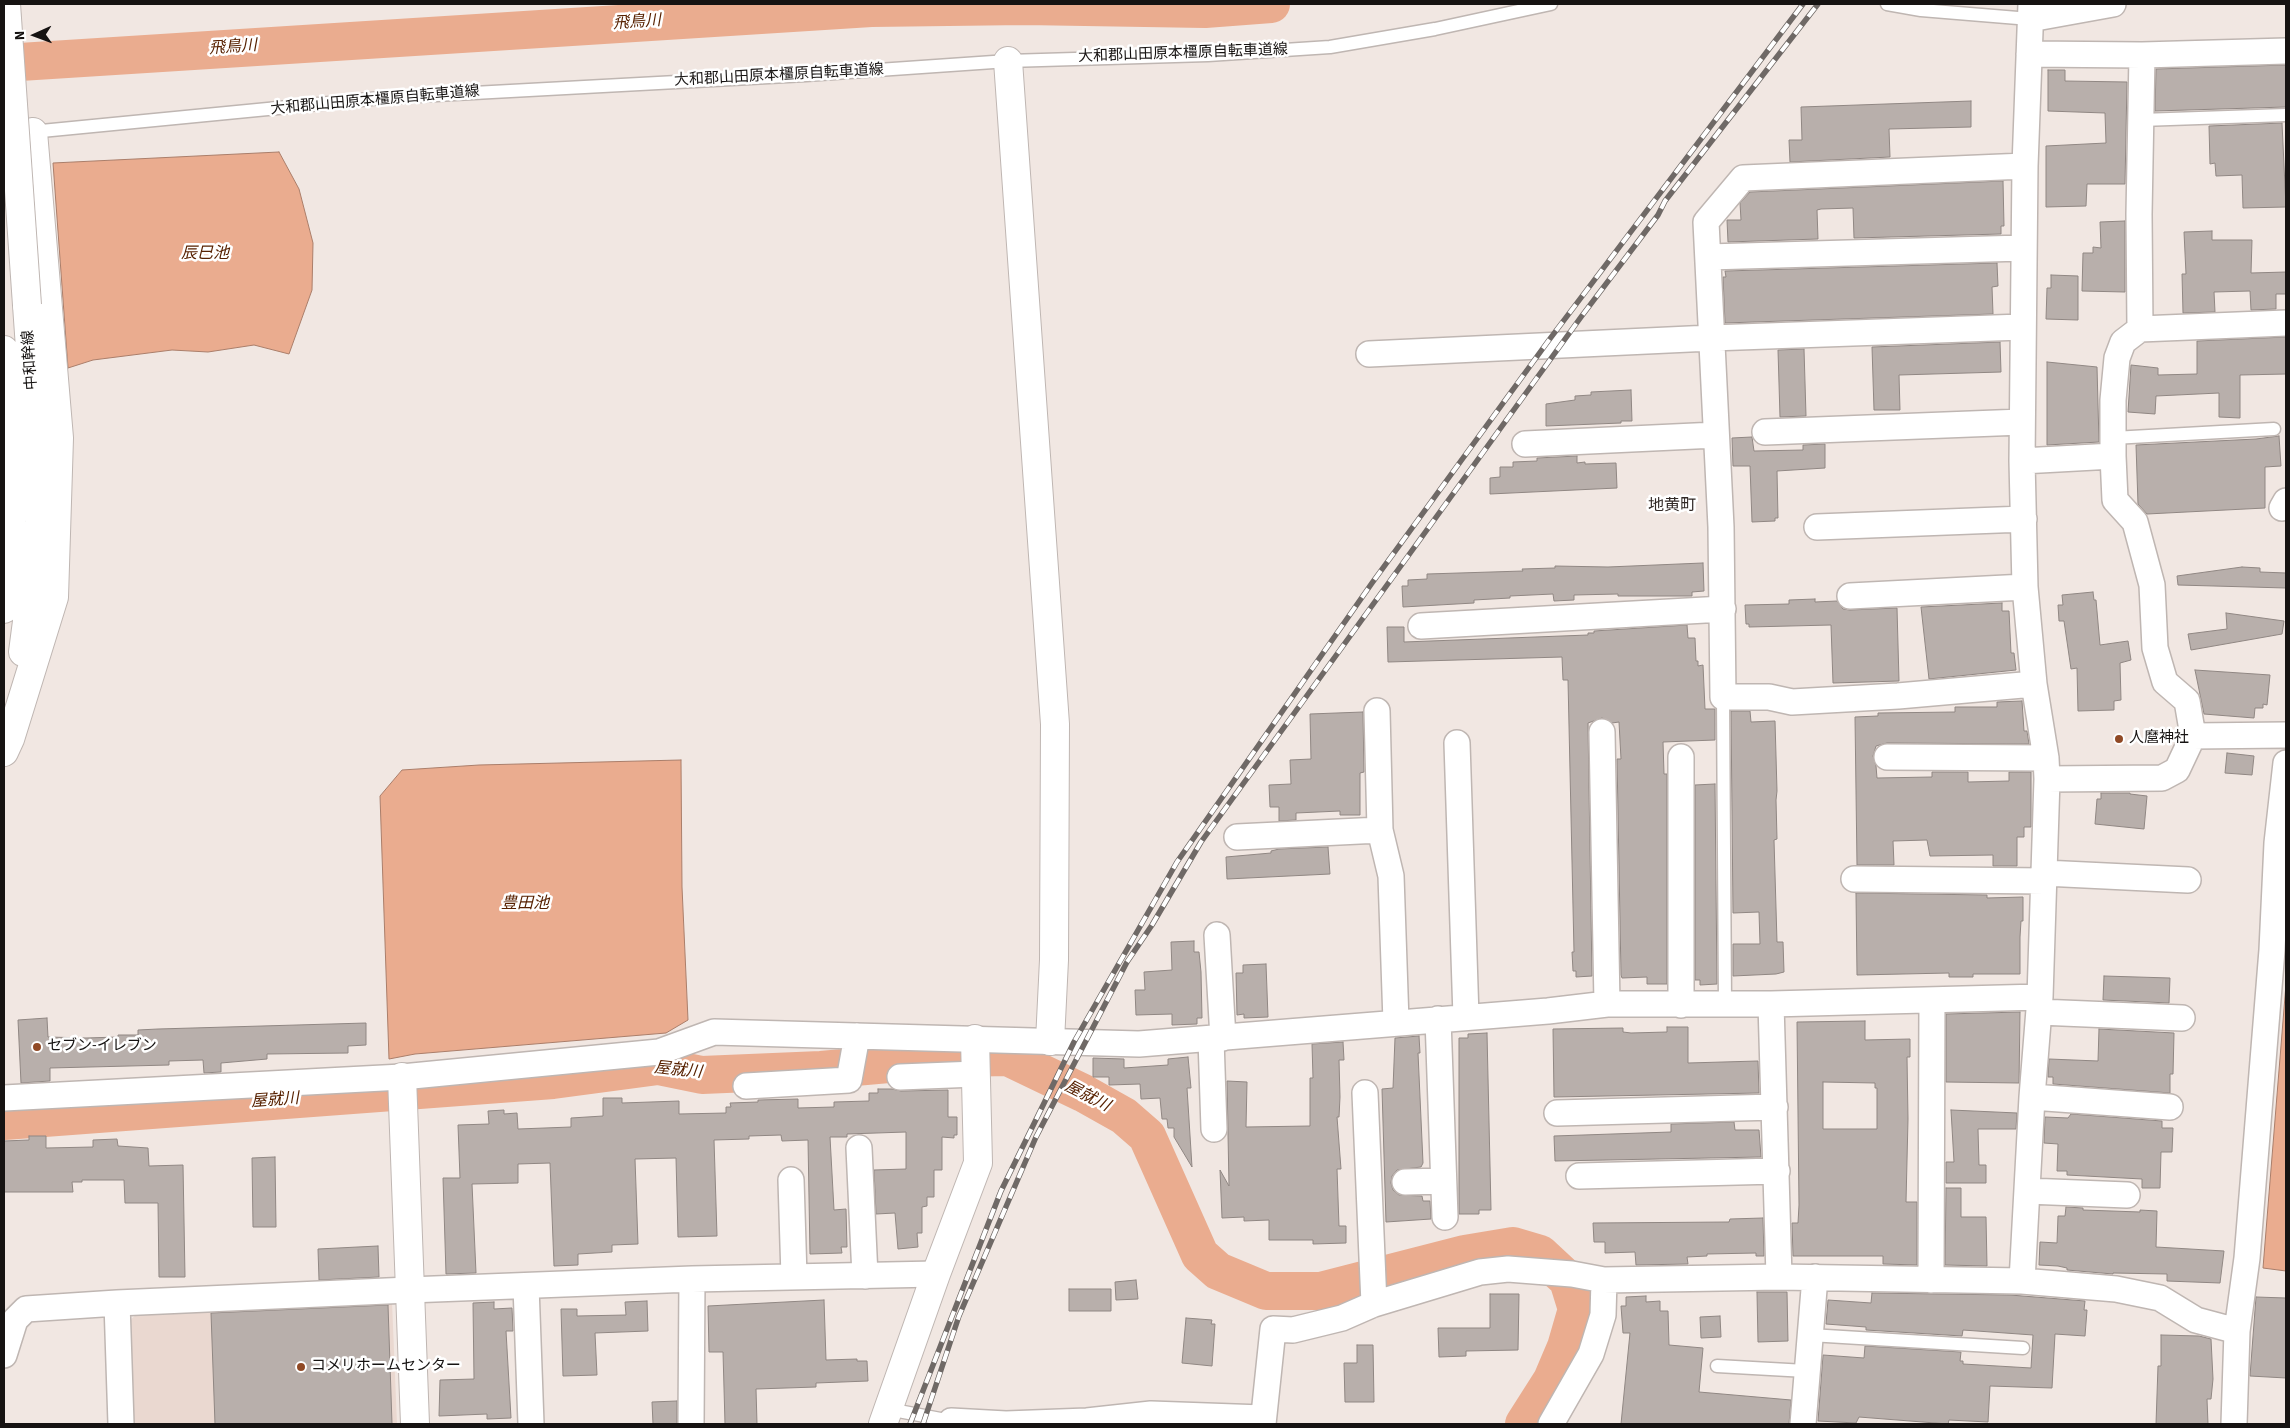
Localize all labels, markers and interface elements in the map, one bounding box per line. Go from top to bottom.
north arrow [10,10,60,60]
water label: 飛鳥川 [612,12,662,34]
text: N [10,31,30,41]
water label: 飛鳥川 [208,37,258,59]
street label: 大和郡山田原本橿原自転車道線 [1078,41,1288,67]
street label: 大和郡山田原本橿原自転車道線 [674,62,884,90]
street label: 大和郡山田原本橿原自転車道線 [270,83,480,119]
water label: 辰巳池 [181,244,229,264]
street label: 中和幹線 [20,329,42,391]
district label: 地黄町 [1648,496,1696,516]
place label: 人麿神社 [2129,730,2189,748]
marker: 人麿神社 [2113,733,2125,745]
water label: 豊田池 [501,894,549,914]
place label: セブン-イレブン [47,1038,157,1056]
marker: セブン-イレブン [31,1041,43,1053]
water label: 屋就川 [653,1059,703,1083]
water label: 屋就川 [1061,1078,1113,1116]
water label: 屋就川 [250,1090,300,1112]
place label: コメリホームセンター [311,1358,461,1376]
marker: コメリホームセンター [295,1361,307,1373]

